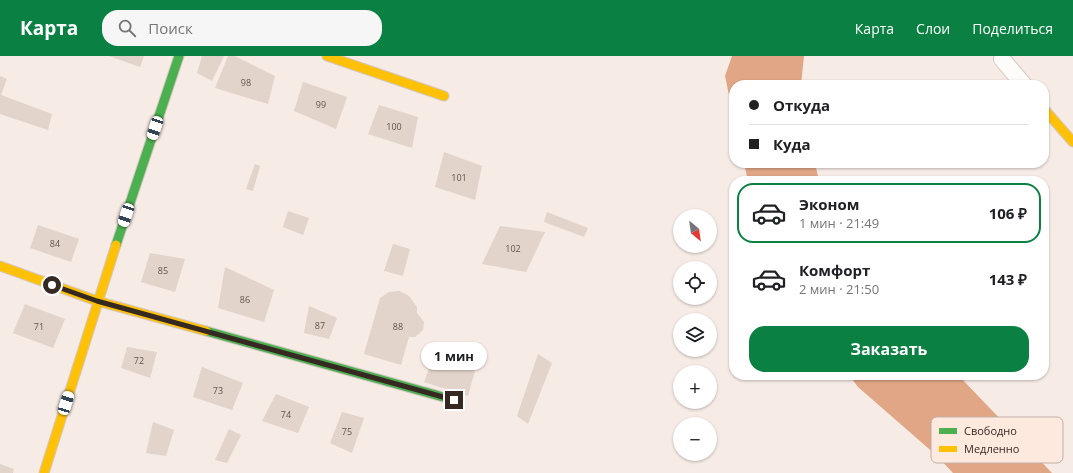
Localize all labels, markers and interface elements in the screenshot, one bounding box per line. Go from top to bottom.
search box [102,10,382,46]
text: Карта [20,15,78,41]
icon: search [116,17,138,39]
text: Поиск [148,18,193,38]
text: Карта [855,19,894,38]
text: Слои [916,19,950,38]
text: Поделиться [972,19,1053,38]
house number: 98 [241,76,251,89]
text: Откуда [773,95,830,115]
house number: 99 [316,98,326,111]
car [146,115,164,141]
house number: 100 [386,120,402,133]
text: Куда [773,134,811,154]
house number: 101 [451,171,467,184]
text: Эконом [799,194,859,214]
icon: car [751,195,787,231]
car [117,202,135,228]
text: 106 ₽ [989,203,1027,223]
north arrow [673,209,717,253]
map controls [673,209,717,461]
text: 1 мин · 21:49 [799,214,879,232]
house number: 84 [50,237,60,250]
house number: 102 [505,242,521,255]
text: Комфорт [799,260,870,280]
button: locate [673,261,717,305]
icon: car [751,261,787,297]
house number: 85 [158,264,168,277]
text: 143 ₽ [989,269,1027,289]
route start [43,276,61,294]
text: 2 мин · 21:50 [799,280,879,298]
house number: 86 [240,293,250,306]
button: layers [673,313,717,357]
house number: 87 [315,319,325,332]
house number: 71 [34,320,44,333]
house number: 88 [393,320,403,333]
button: Заказать [749,326,1029,372]
callout: 1 мин [421,342,487,370]
text: 1 мин [434,347,474,365]
house number: 72 [134,354,144,367]
button: + [673,365,717,409]
house number: 73 [213,384,223,397]
car [57,390,75,416]
route end [445,391,463,409]
house number: 74 [281,408,291,421]
button: − [673,417,717,461]
legend [931,417,1063,463]
text: Свободно [964,423,1017,438]
house number: 75 [342,425,352,438]
text: Медленно [964,441,1020,456]

